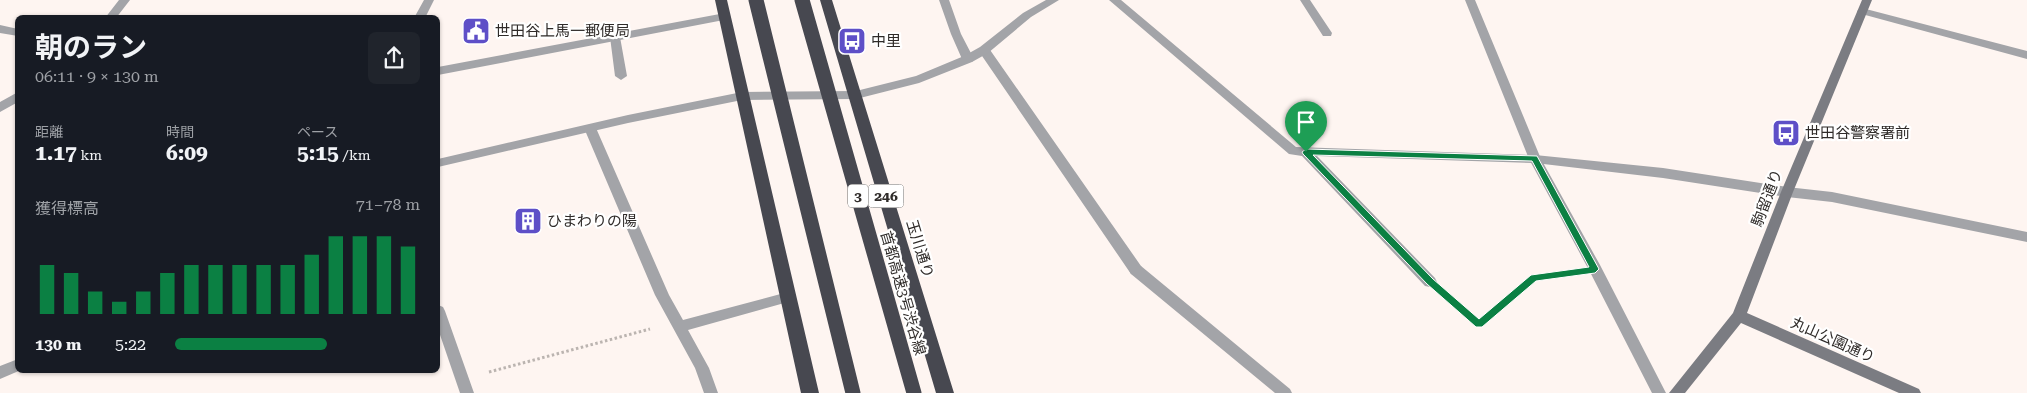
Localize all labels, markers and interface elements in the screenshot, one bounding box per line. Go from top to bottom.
public building icon: 世田谷上馬一郵便局 [461,16,491,46]
place label: 世田谷上馬一郵便局 [495,22,630,40]
bus stop icon: 中里 [837,26,867,56]
text: 朝のラン [35,31,147,64]
button: share [368,32,420,84]
place label: 中里 [871,32,901,50]
text: 06:11 · 9 × 130 m [35,67,159,86]
pin [1285,101,1327,152]
icon: arrive [1292,108,1320,136]
bus stop icon: 世田谷警察署前 [1771,118,1801,148]
text: 距離 [35,124,63,140]
text: 時間 [166,124,194,140]
text: ペース [297,124,338,140]
place label: 世田谷警察署前 [1805,124,1910,142]
text: 1.17 [35,141,77,165]
text: 6:09 [166,141,208,165]
text: 5:15 [297,141,339,165]
text: km [77,147,102,163]
text: /km [339,147,371,163]
street label: 駒留通り [1748,167,1786,229]
road number: 3 [848,185,868,208]
road number: 246 [868,185,904,208]
text: 71–78 m [356,195,420,214]
text: 獲得標高 [35,199,99,218]
building icon: ひまわりの陽 [513,206,543,236]
place label: ひまわりの陽 [547,212,637,230]
street label: 玉川通り [903,218,937,280]
street label: 首都高速3号渋谷線 [877,229,929,357]
street label: 丸山公園通り [1788,313,1878,367]
text: 130 m [35,335,81,354]
text: 5:22 [115,335,146,354]

